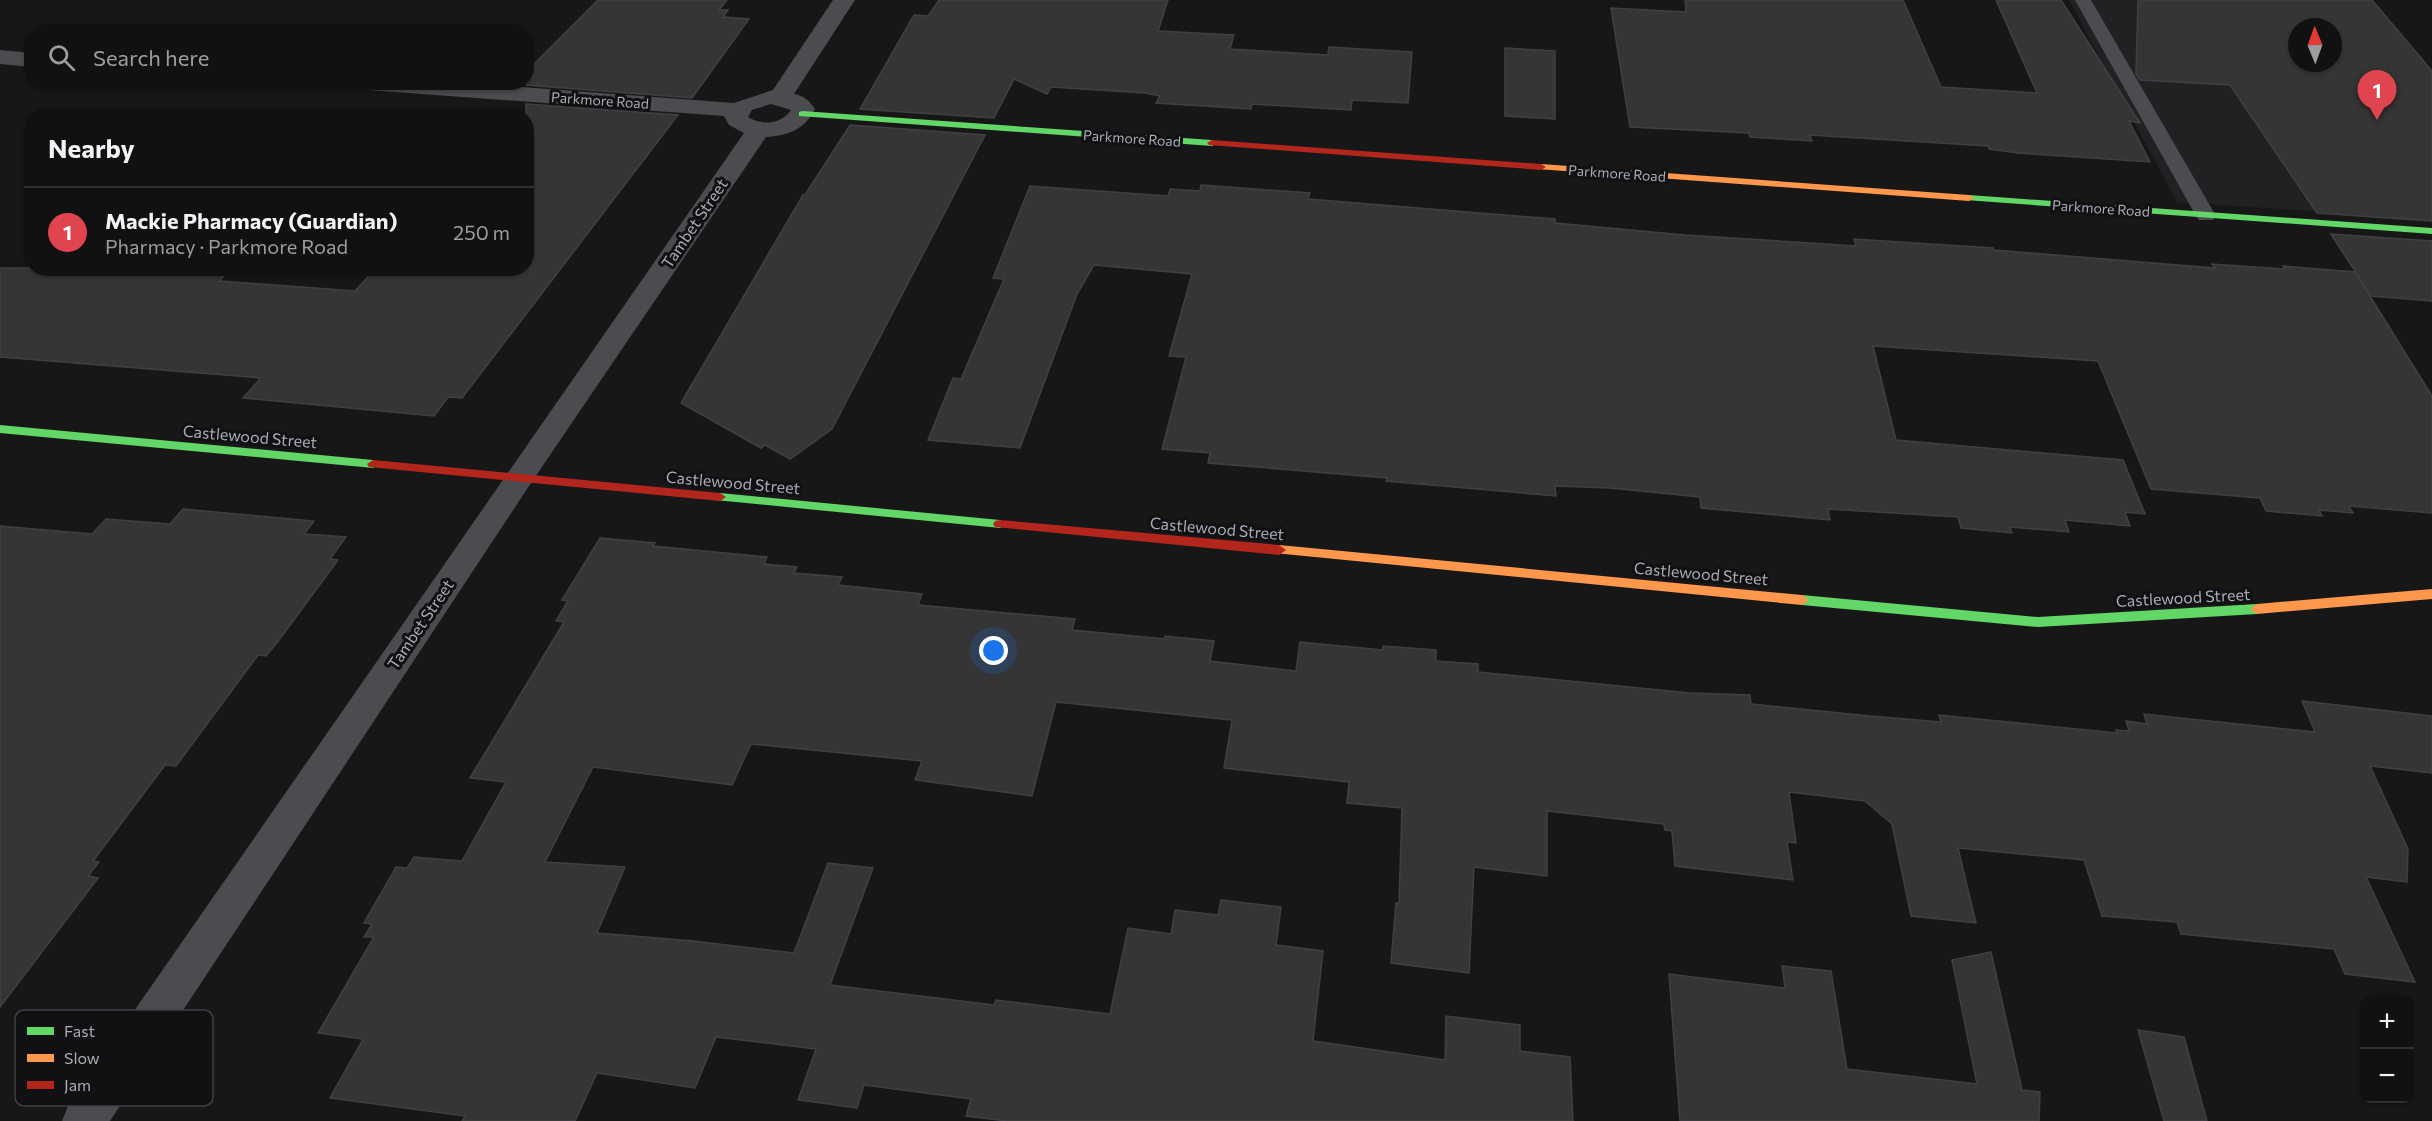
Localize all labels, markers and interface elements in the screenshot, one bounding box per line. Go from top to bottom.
north arrow [2288,18,2342,72]
search box [24,24,534,90]
icon: search [45,41,78,74]
text: Search here [93,44,209,71]
pin: 1 [2358,70,2396,120]
street label: Parkmore Road [551,88,649,112]
street label: Parkmore Road [1083,126,1181,150]
text: Nearby [48,132,135,163]
street label: Parkmore Road [1568,161,1666,185]
street label: Tambet Street [657,174,731,271]
street label: Parkmore Road [2052,196,2150,220]
text: Mackie Pharmacy (Guardian) [105,207,398,234]
text: 1 [63,220,72,244]
text: 250 m [453,220,510,244]
text: Pharmacy · Parkmore Road [105,234,348,258]
street label: Castlewood Street [182,421,318,451]
street label: Castlewood Street [665,467,801,497]
street label: Castlewood Street [1149,513,1285,543]
street label: Castlewood Street [1633,558,1769,588]
street label: Tambet Street [383,575,457,672]
street label: Castlewood Street [2115,584,2251,610]
your location [979,636,1008,665]
map controls [2360,995,2414,1103]
button: + [2360,995,2414,1049]
legend [15,1010,213,1106]
text: Fast [64,1021,95,1040]
text: Slow [64,1048,100,1067]
button: − [2360,1049,2414,1103]
text: Jam [64,1075,91,1094]

